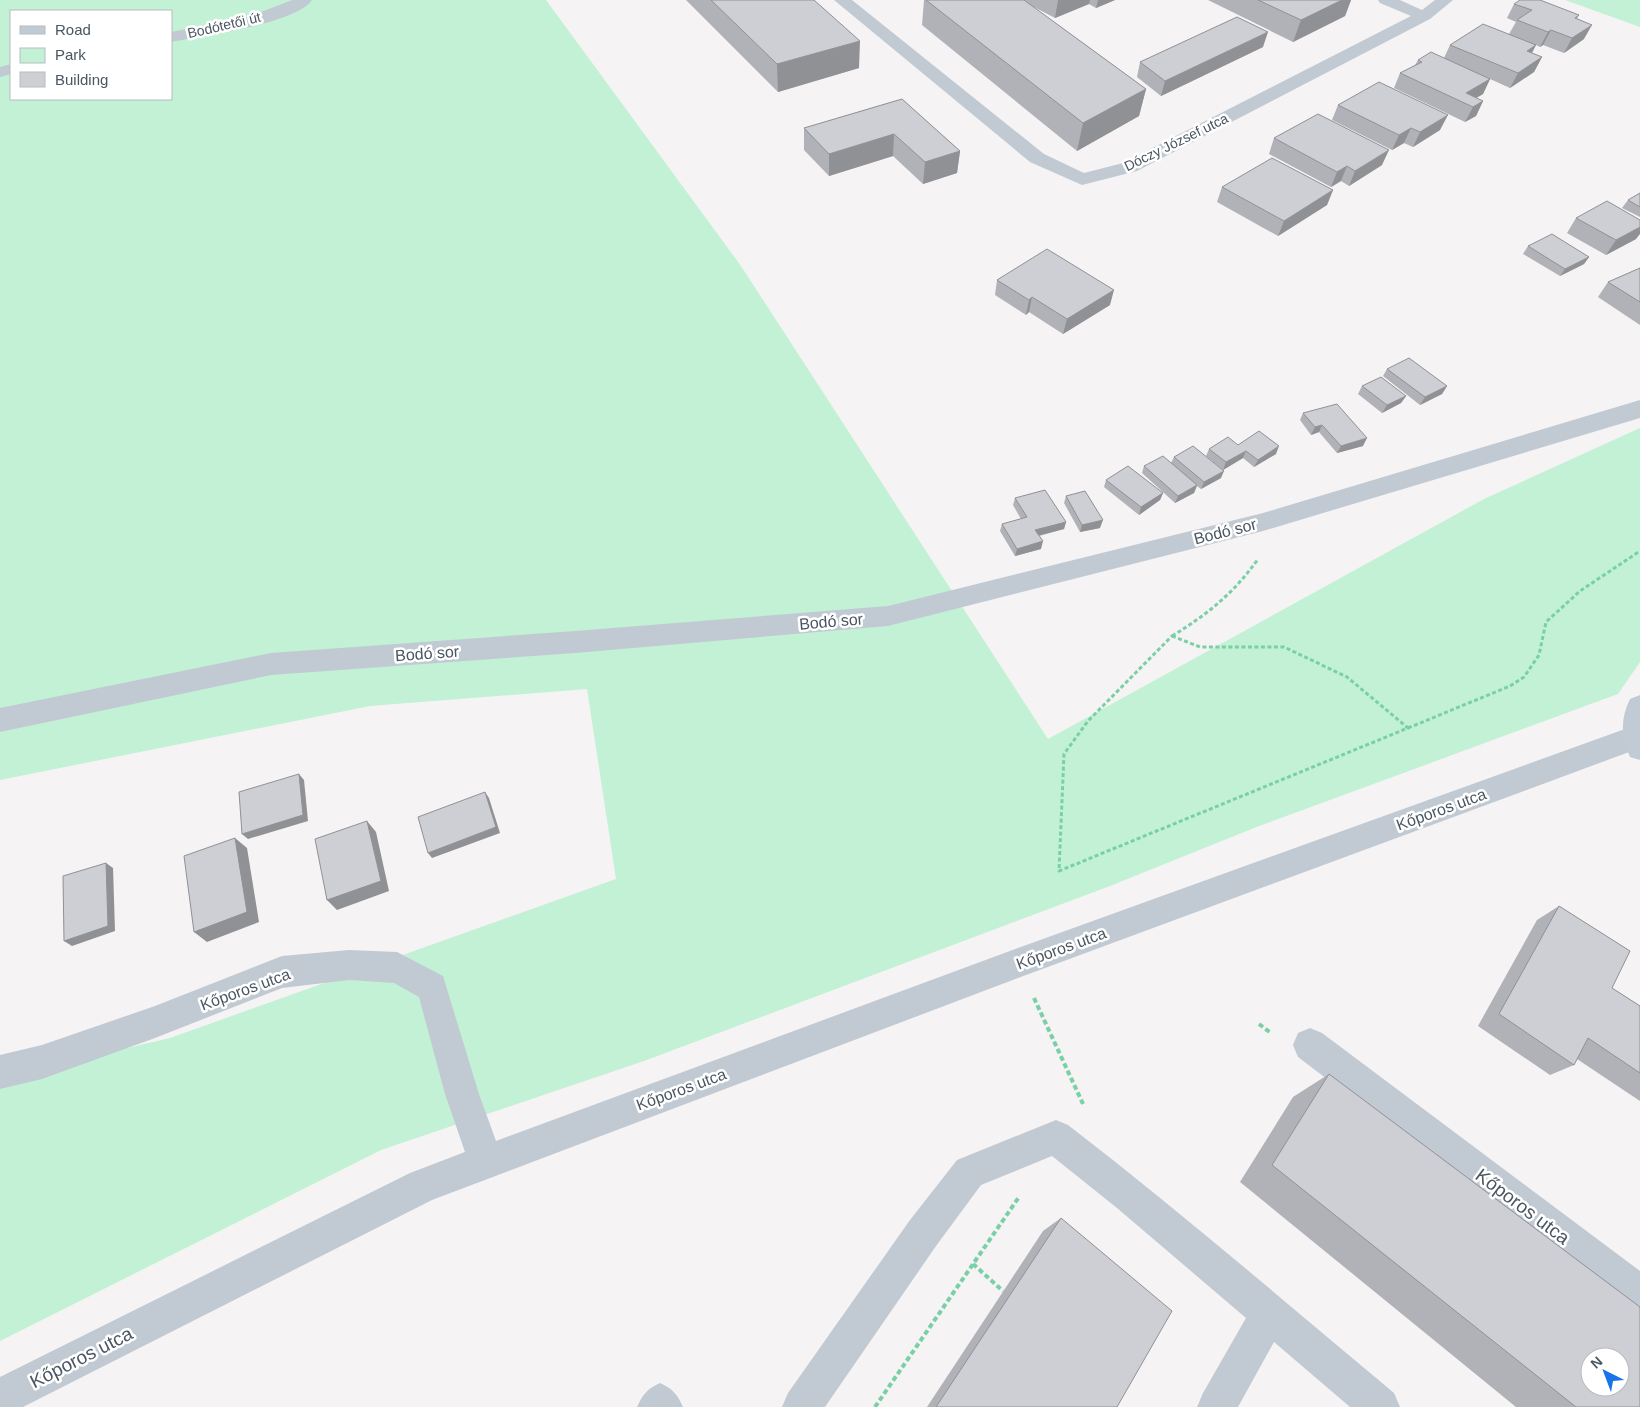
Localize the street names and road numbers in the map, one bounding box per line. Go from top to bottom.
street label: Bodótetői út [186,9,262,41]
street label: Dóczy József utca [1121,110,1231,174]
street label: Bodó sor [1192,515,1259,547]
street label: Bodó sor [798,610,864,633]
street label: Bodó sor [394,643,460,664]
street label: Kőporos utca [1394,785,1488,834]
street label: Kőporos utca [1014,924,1108,973]
street label: Kőporos utca [198,965,292,1014]
street label: Kőporos utca [634,1065,728,1114]
street label: Kőporos utca [1472,1164,1574,1249]
street label: Kőporos utca [27,1322,136,1392]

